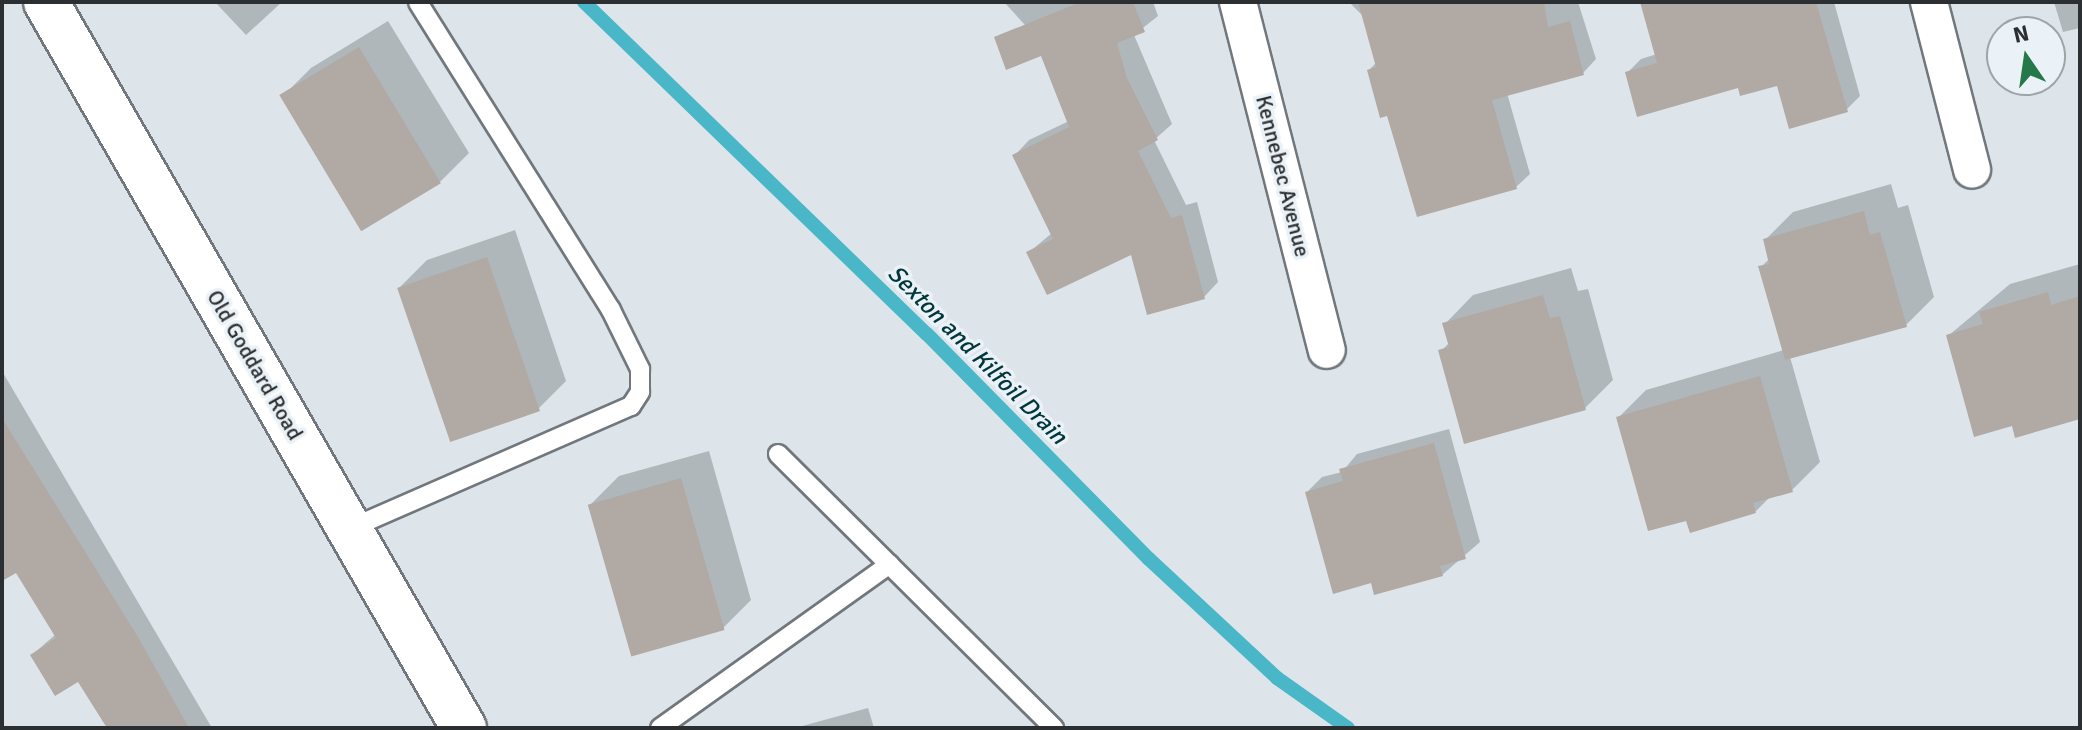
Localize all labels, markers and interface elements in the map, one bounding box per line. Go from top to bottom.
north arrow [1986,16,2066,96]
text: N [2010,19,2031,49]
street label: Kennebec Avenue [1250,93,1316,259]
water label: Sexton and Kilfoil Drain [881,259,1073,451]
street label: Old Goddard Road [201,285,309,445]

